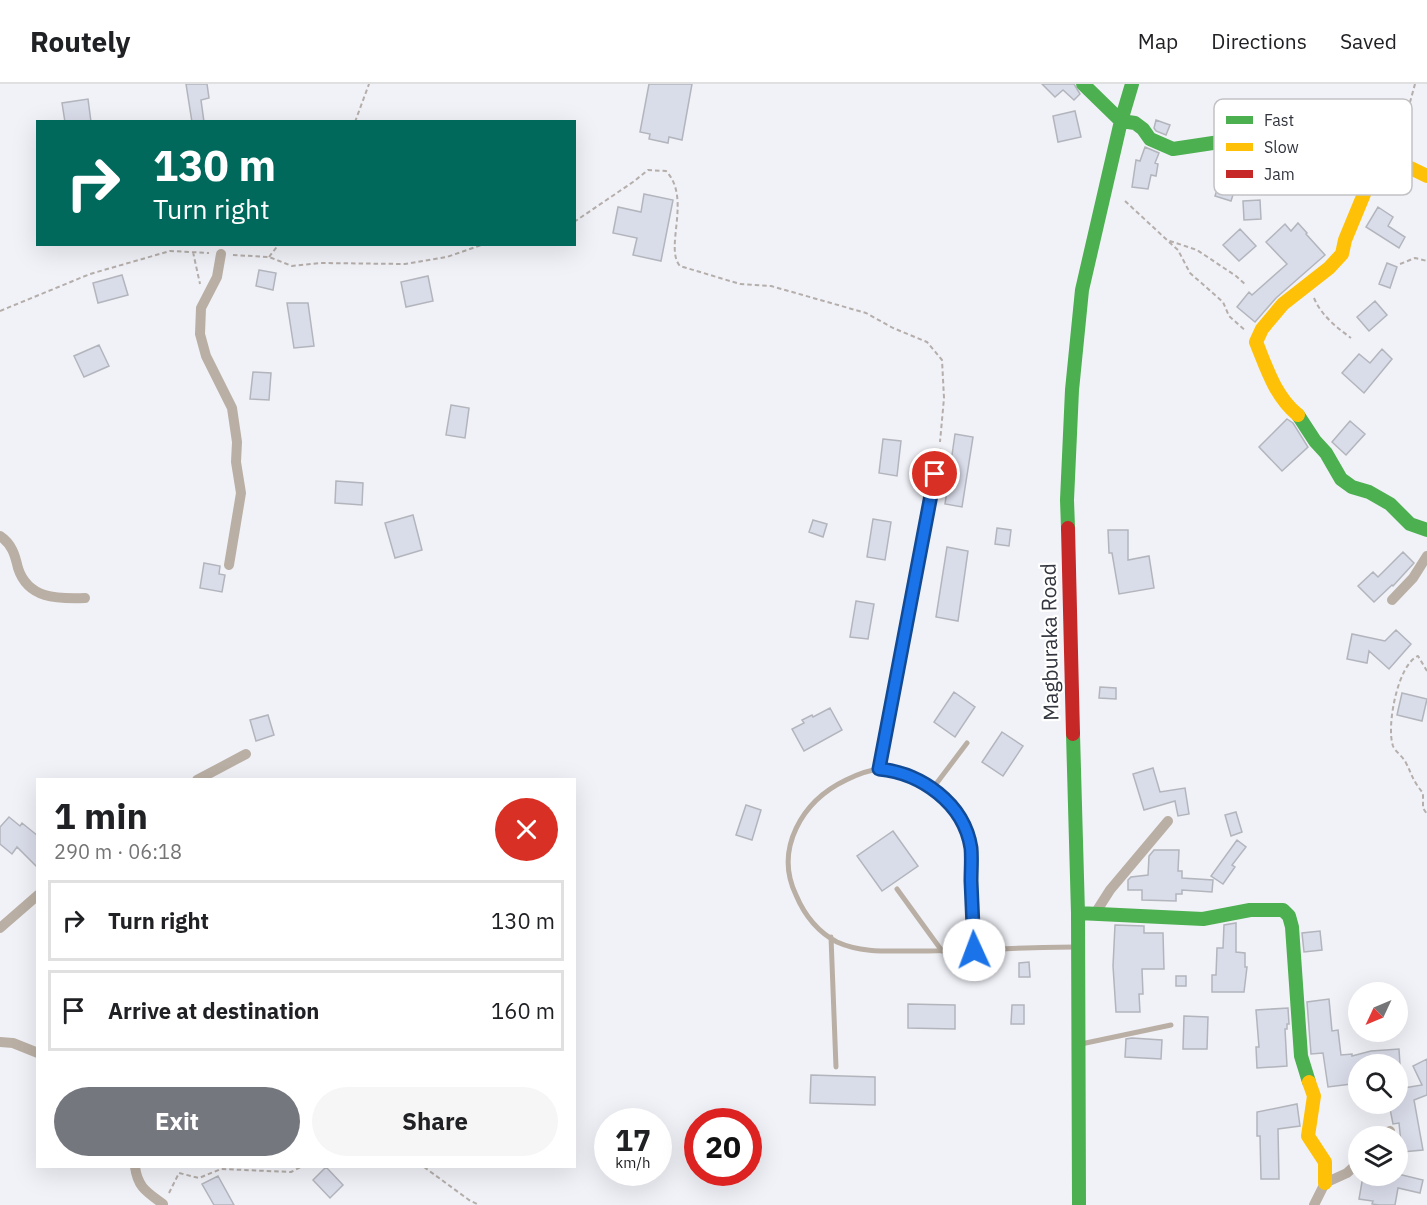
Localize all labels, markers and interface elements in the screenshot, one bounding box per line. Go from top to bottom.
text: Routely [30,23,131,60]
text: Map [1138,27,1178,55]
text: Directions [1211,27,1307,55]
text: Saved [1340,27,1397,55]
legend [1214,99,1412,195]
text: Fast [1264,110,1294,130]
text: Slow [1264,137,1299,157]
text: 130 m [153,138,276,193]
icon: right [54,144,132,222]
text: Jam [1264,164,1295,184]
text: Turn right [153,191,270,226]
pin [909,448,960,499]
icon: arrive [918,457,951,490]
street label: Magburaka Road [1034,563,1064,721]
text: 1 min [54,792,148,839]
button: close [495,798,558,861]
text: 290 m · 06:18 [54,838,182,865]
icon: right [57,904,90,937]
text: Turn right [108,906,209,935]
text: 130 m [491,906,555,935]
position arrow [942,918,1006,982]
north arrow [1348,982,1408,1042]
map controls [1348,982,1408,1186]
icon: arrive [57,994,90,1027]
text: Arrive at destination [108,996,319,1025]
text: 160 m [491,996,555,1025]
button: search [1348,1054,1408,1114]
button: Exit [54,1087,300,1156]
button: Share [312,1087,558,1156]
speed limit sign: 20 [684,1108,762,1186]
text: 17 [615,1120,651,1159]
button: layers [1348,1126,1408,1186]
text: km/h [615,1153,651,1172]

